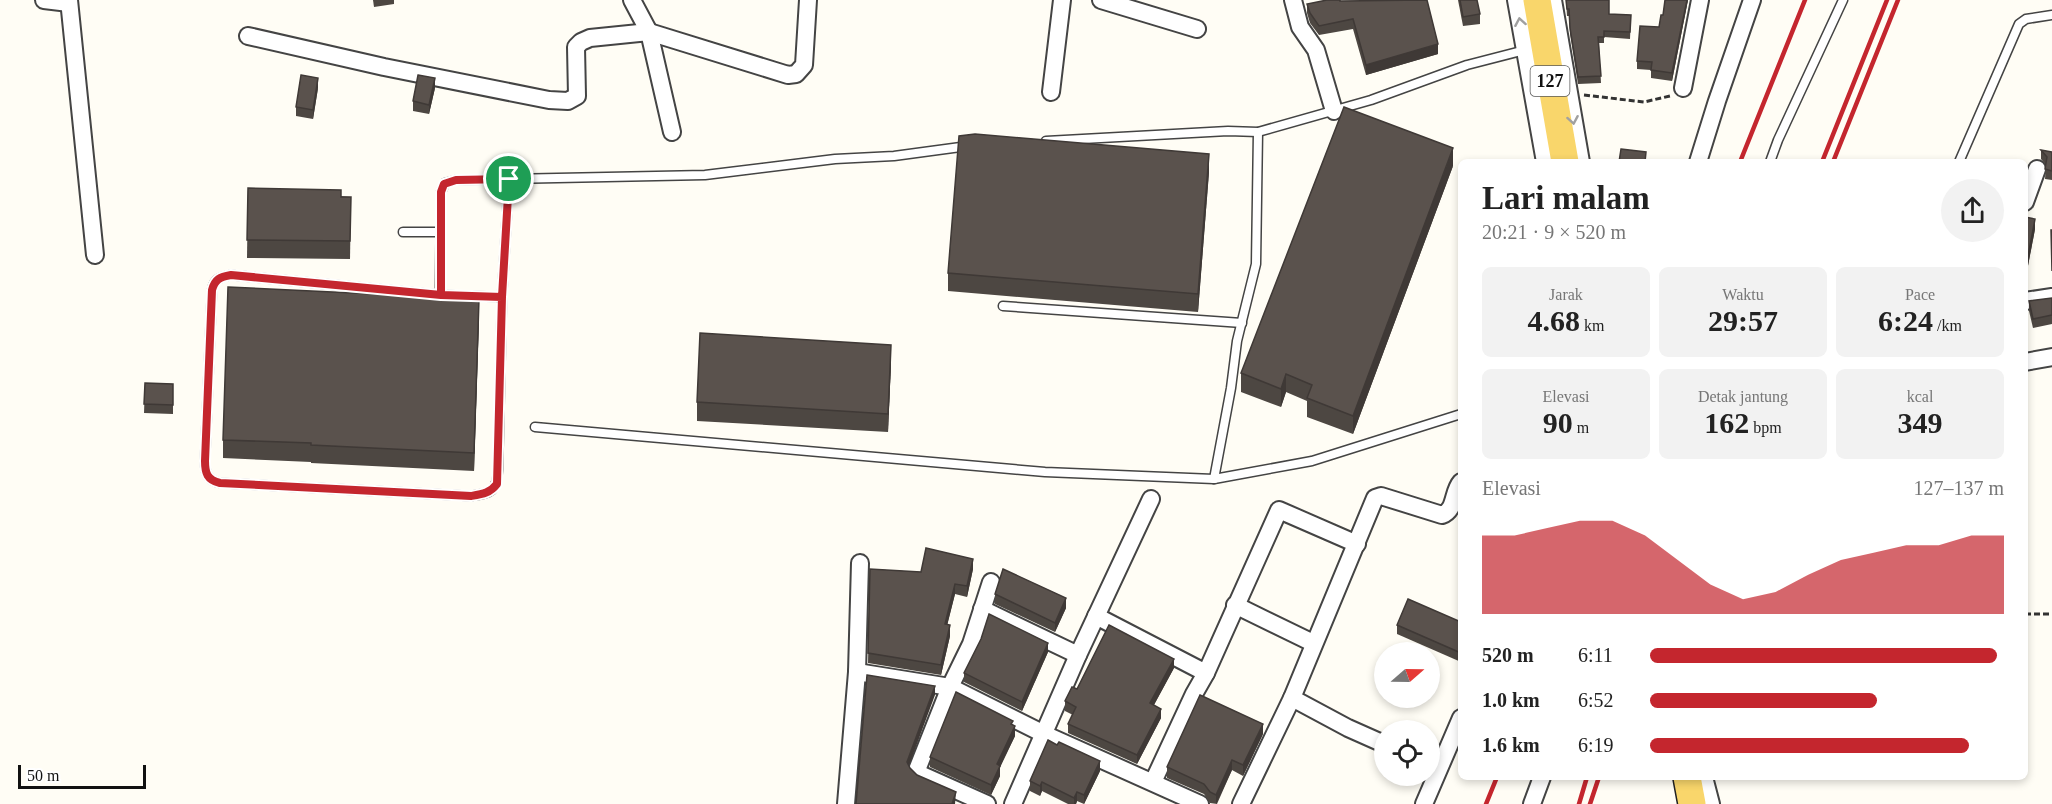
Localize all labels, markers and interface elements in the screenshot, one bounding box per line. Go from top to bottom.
one-way arrow [1514,17,1527,27]
road number: 127 [1530,66,1570,96]
one-way arrow [1567,115,1579,124]
pin [483,153,534,204]
icon: arrive [492,162,525,195]
button: share [1941,179,2004,242]
text: Lari malam [1482,180,1650,216]
text: 20:21 · 9 × 520 m [1482,221,1626,243]
text: Jarak [1549,286,1583,303]
text: Waktu [1722,286,1764,303]
text: Pace [1905,286,1935,303]
text: 4.68 [1528,304,1580,337]
text: 29:57 [1708,304,1778,337]
text: 6:24 [1878,304,1933,337]
text: km [1580,317,1604,334]
text: /km [1933,317,1962,334]
text: Elevasi [1542,388,1590,405]
text: Detak jantung [1698,388,1788,405]
text: kcal [1907,388,1933,405]
text: 90 [1543,406,1573,439]
text: 162 [1704,406,1749,439]
text: 349 [1898,406,1943,439]
text: m [1573,419,1589,436]
text: bpm [1749,419,1782,436]
text: Elevasi [1482,477,1541,499]
text: 127–137 m [1913,477,2004,499]
north arrow [1374,642,1440,708]
map controls [1374,642,1440,786]
text: 520 m [1482,644,1534,666]
text: 6:11 [1578,644,1613,666]
text: 1.0 km [1482,689,1540,711]
text: 6:52 [1578,689,1614,711]
button: locate [1374,720,1440,786]
text: 1.6 km [1482,734,1540,756]
text: 6:19 [1578,734,1614,756]
scale bar [18,762,146,790]
text: 50 m [27,767,59,784]

